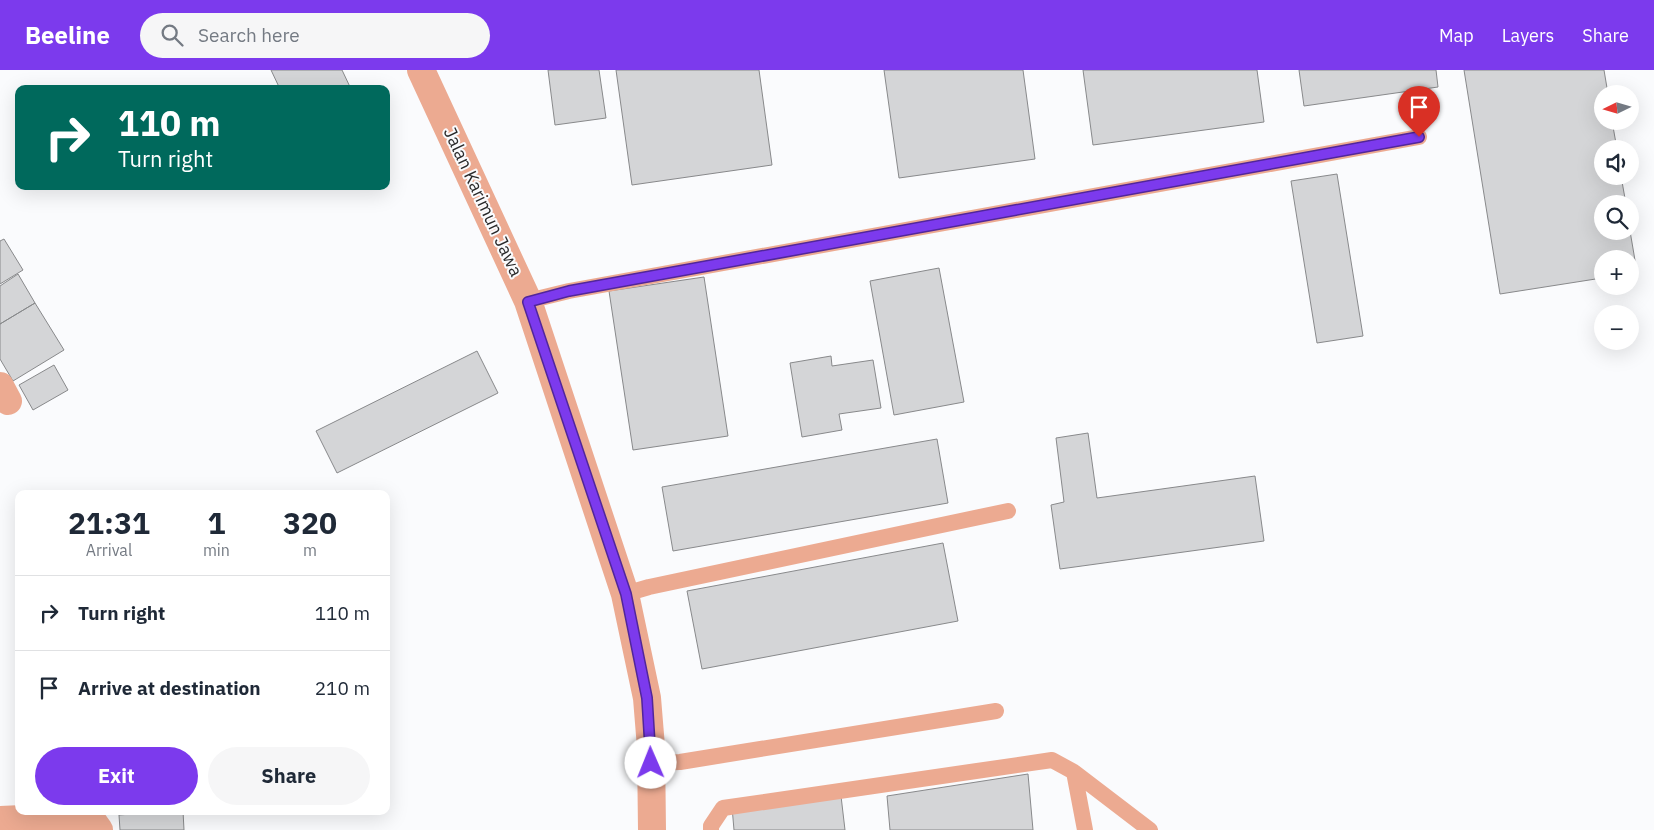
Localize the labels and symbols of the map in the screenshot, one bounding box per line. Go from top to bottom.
north arrow [1594,85,1639,130]
pin [1398,86,1440,137]
street label: Jalan Karimun Jawa [439,123,528,280]
position arrow [624,736,676,788]

